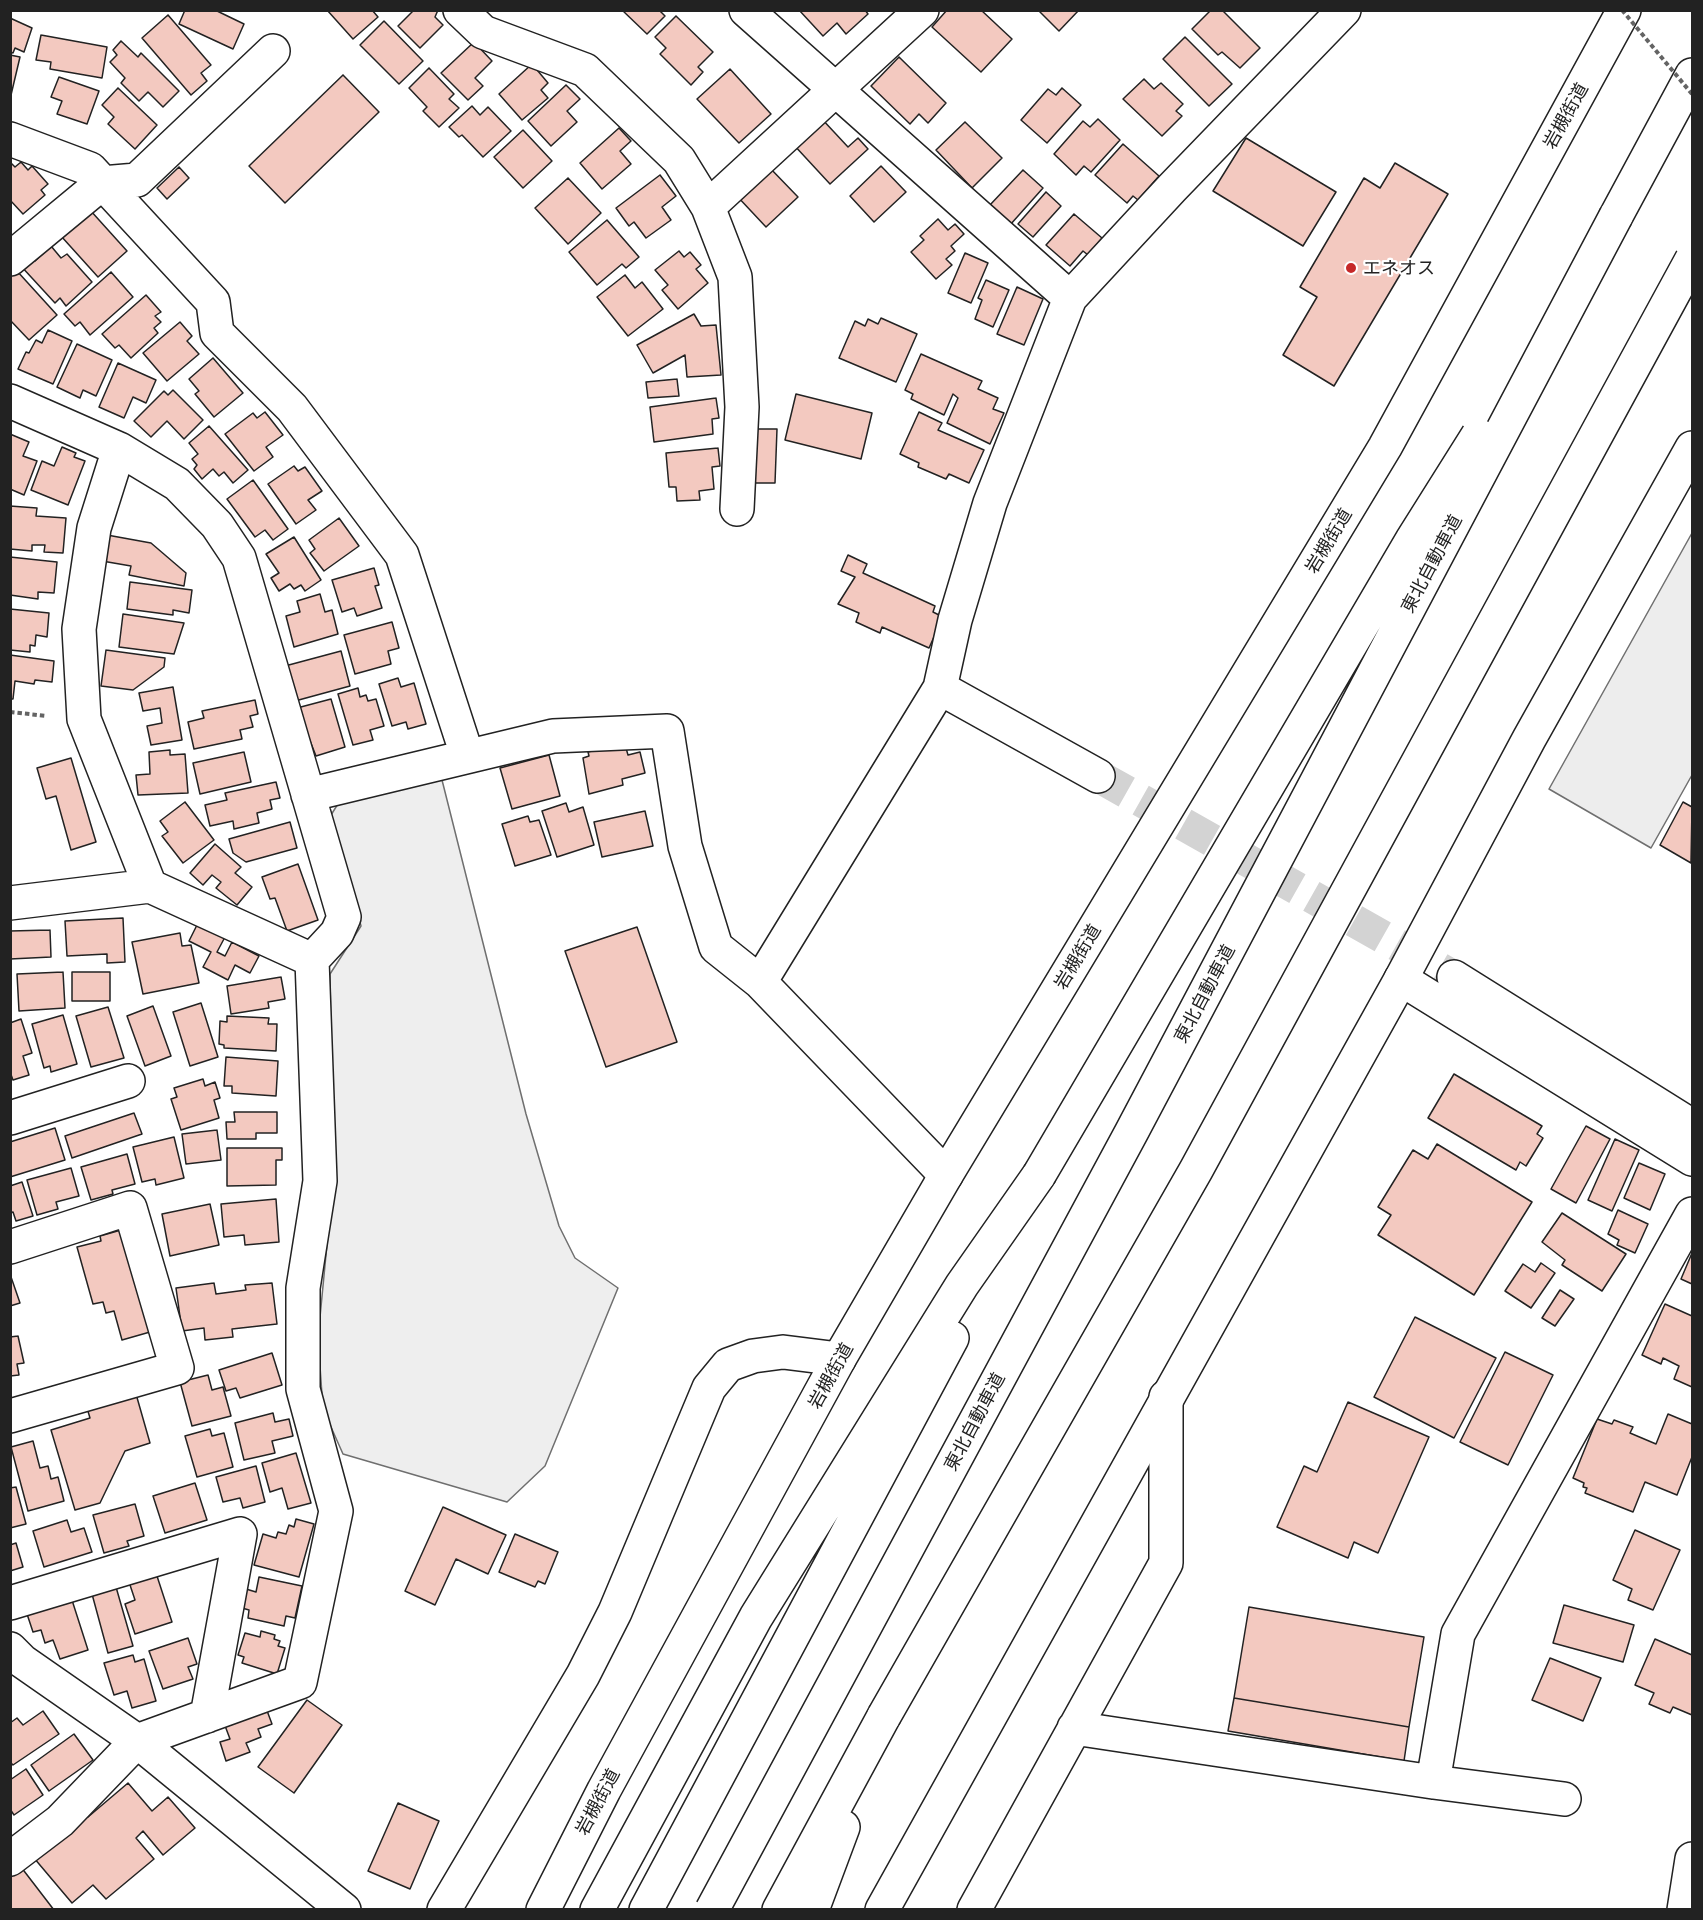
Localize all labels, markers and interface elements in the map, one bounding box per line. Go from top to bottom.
street label: 岩槻街道 [1539,79,1593,153]
place label: エネオス [1363,257,1435,279]
marker: エネオス [1344,261,1358,275]
street label: 岩槻街道 [1301,505,1357,577]
street label: 東北自動車道 [1397,511,1467,617]
street label: 岩槻街道 [1050,921,1106,993]
street label: 東北自動車道 [1170,941,1240,1047]
street label: 岩槻街道 [804,1339,858,1413]
street label: 東北自動車道 [940,1369,1010,1475]
street label: 岩槻街道 [572,1765,624,1839]

